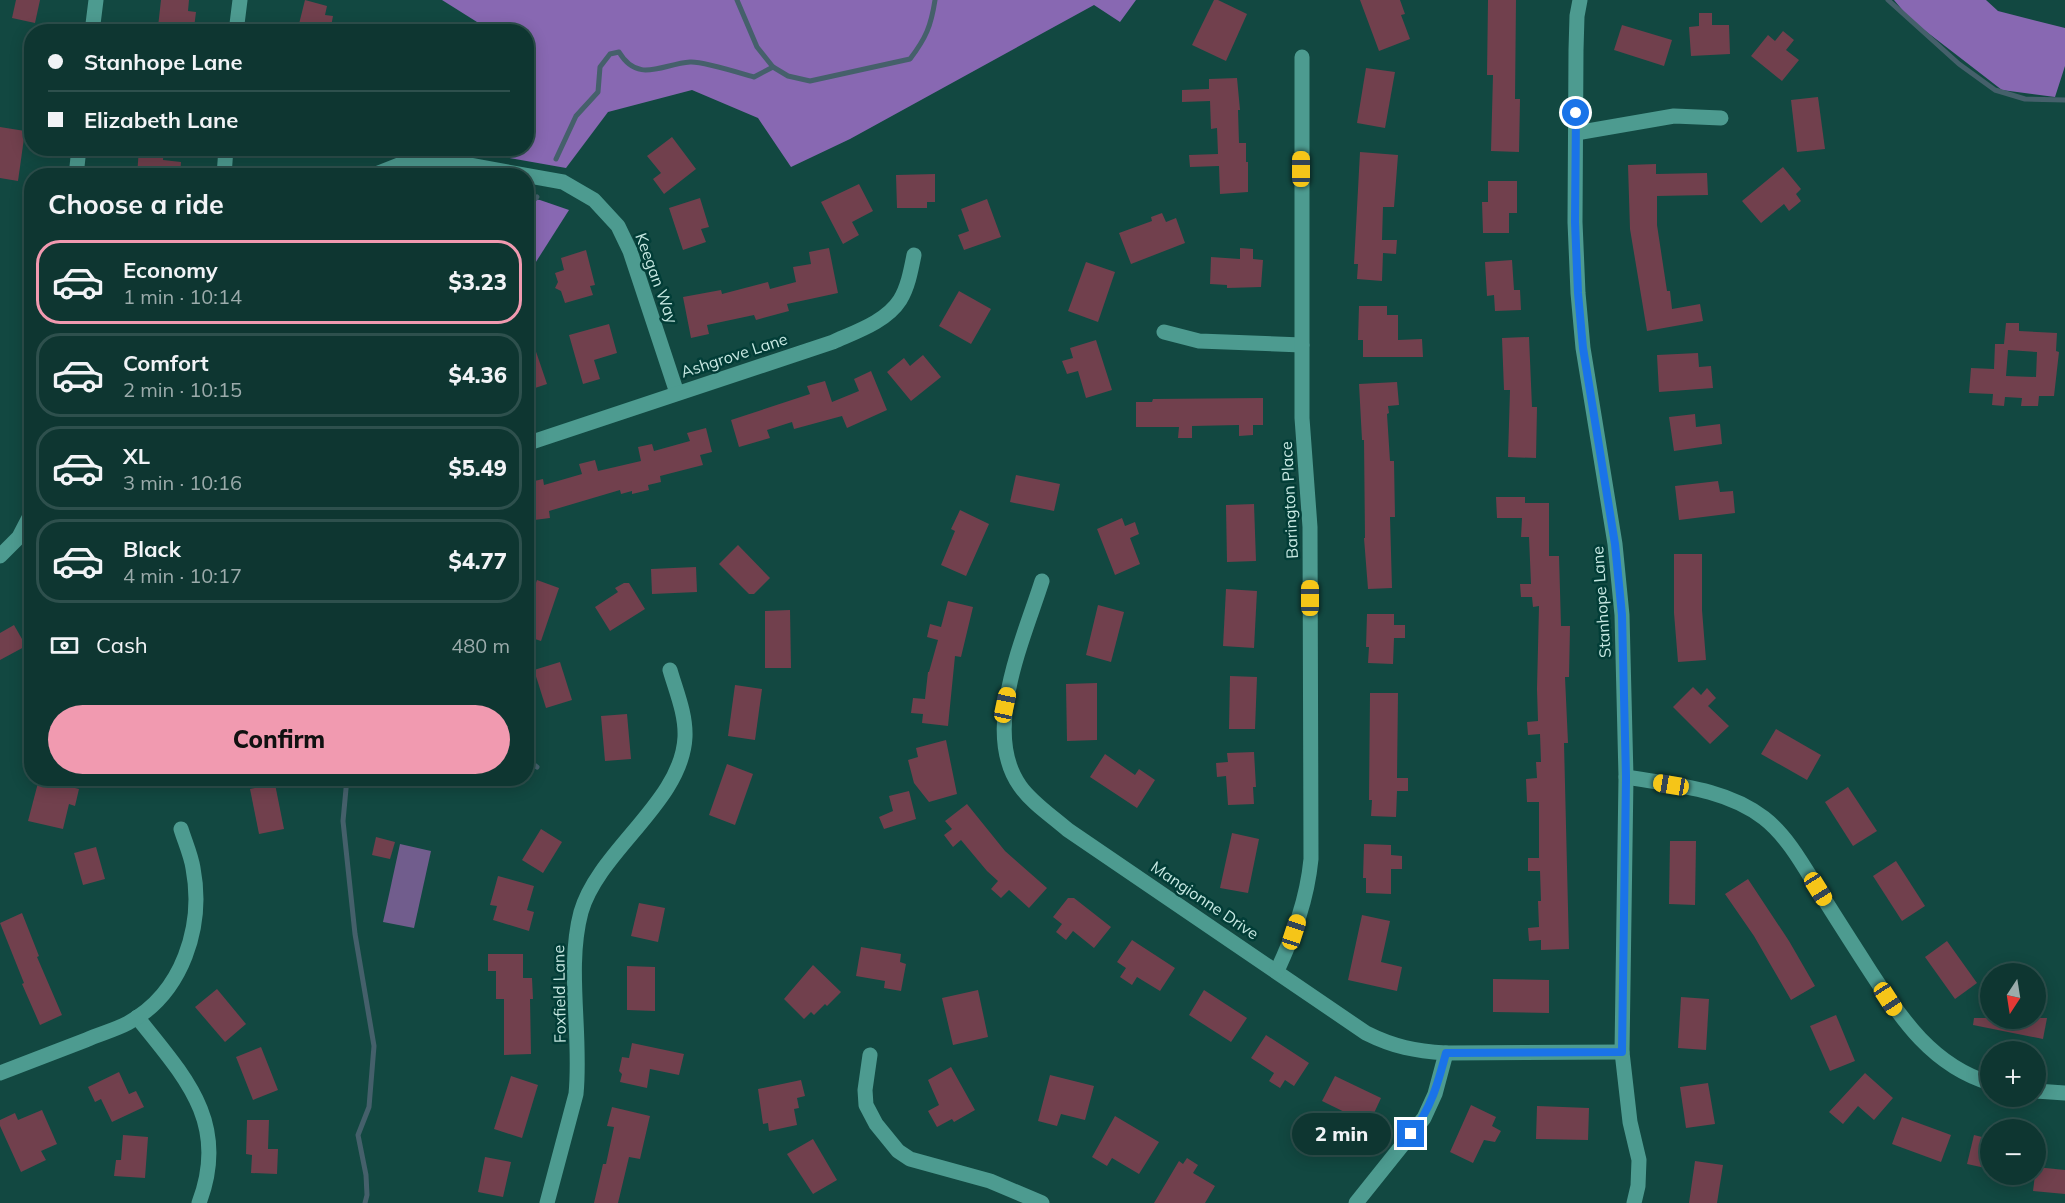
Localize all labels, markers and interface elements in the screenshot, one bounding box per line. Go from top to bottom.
text: Stanhope Lane [84,48,243,76]
route start [1562,99,1589,126]
text: Elizabeth Lane [84,106,238,134]
car [1292,151,1310,187]
text: Choose a ride [48,187,224,221]
street label: Keegan Way [631,230,683,327]
icon: car [51,255,105,309]
text: Economy [123,256,218,284]
text: $3.23 [448,268,507,296]
text: 1 min · 10:14 [123,284,242,309]
street label: Ashgrove Lane [678,328,790,382]
icon: car [51,348,105,402]
text: Comfort [123,349,209,377]
text: $4.36 [448,361,507,389]
text: 2 min · 10:15 [123,377,242,402]
icon: car [51,441,105,495]
street label: Barington Place [1276,441,1302,559]
text: XL [123,442,150,470]
text: $5.49 [448,454,507,482]
text: 3 min · 10:16 [123,470,242,495]
icon: car [51,534,105,588]
text: Black [123,535,181,563]
street label: Stanhope Lane [1587,545,1615,659]
text: $4.77 [448,547,507,575]
text: 4 min · 10:17 [123,563,242,588]
car [1301,580,1319,616]
icon: cash [48,629,81,662]
text: Cash [96,631,148,659]
text: 480 m [451,633,510,658]
car [992,686,1018,724]
button: Confirm [48,705,510,774]
car [1652,773,1690,797]
street label: Mangionne Drive [1147,857,1263,943]
car [1801,869,1835,909]
car [1280,912,1308,952]
street label: Foxfield Lane [548,945,570,1043]
north arrow [1980,963,2046,1029]
map controls [1980,963,2046,1185]
car [1871,979,1905,1019]
button: + [1980,1041,2046,1107]
callout: 2 min [1291,1113,1390,1155]
button: − [1980,1119,2046,1185]
route end [1397,1120,1424,1147]
text: 2 min [1315,1121,1368,1146]

